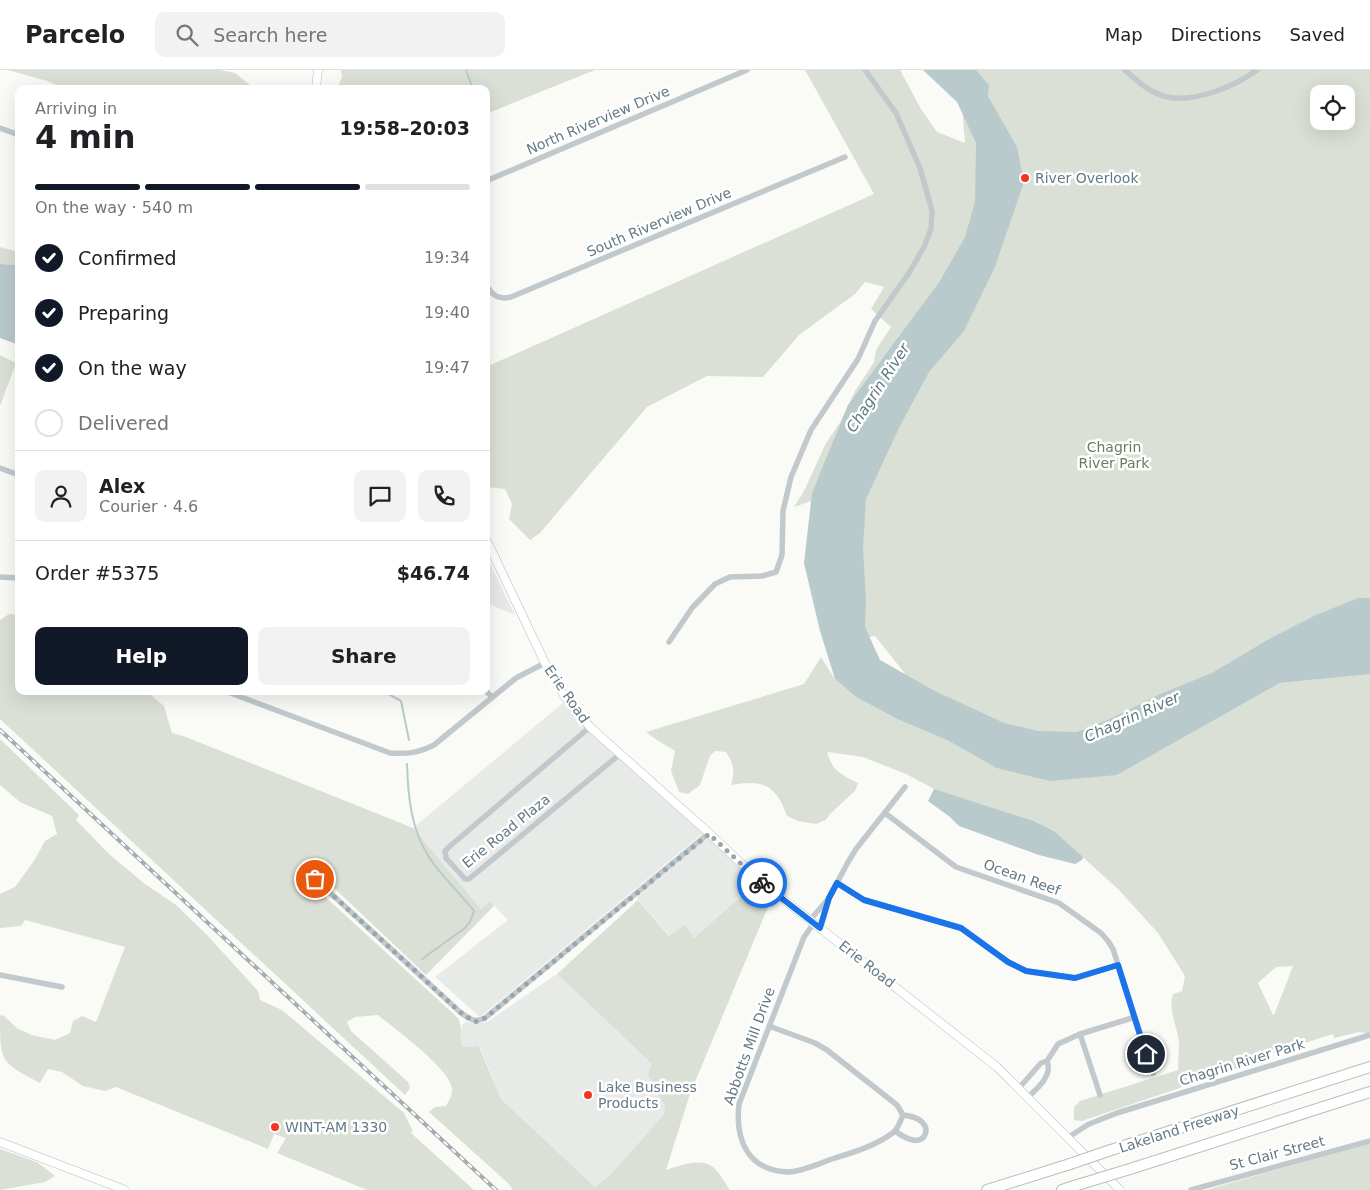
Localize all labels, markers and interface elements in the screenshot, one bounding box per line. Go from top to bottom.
search box [155,12,505,57]
text: Parcelo [25,21,125,49]
icon: search [173,21,201,49]
text: Search here [213,24,327,46]
text: Map [1105,24,1143,45]
text: Directions [1171,24,1261,45]
text: Saved [1289,24,1345,45]
street label: North Riverview Drive [524,83,672,157]
map controls [1310,85,1355,130]
button: locate [1310,85,1355,130]
text: Arriving in [35,99,117,118]
text: 19:58–20:03 [340,117,470,139]
text: 4 min [35,118,136,156]
place label: River Overlook [1035,170,1139,186]
marker: River Overlook [1019,172,1031,184]
street label: South Riverview Drive [584,184,734,260]
text: On the way · 540 m [35,198,193,217]
icon: check [35,244,63,272]
text: Confirmed [78,247,177,269]
text: 19:34 [424,248,470,267]
icon: check [35,299,63,327]
text: Preparing [78,302,169,324]
text: 19:40 [424,303,470,322]
water label: Chagrin River [843,340,914,436]
icon: check [35,354,63,382]
text: On the way [78,357,187,379]
text: 19:47 [424,358,470,377]
text: Delivered [78,412,169,434]
park label: Chagrin River Park [1079,439,1150,471]
button: person [35,470,87,522]
button: chat [354,470,406,522]
button: phone [418,470,470,522]
text: Alex [99,475,145,497]
text: Courier · 4.6 [99,497,198,516]
text: Order #5375 [35,562,159,584]
text: $46.74 [397,562,470,584]
button: Help [35,627,248,685]
button: Share [258,627,470,685]
street label: Erie Road [541,662,593,726]
water label: Chagrin River [1082,688,1183,746]
street label: Erie Road Plaza [459,791,553,871]
street label: Ocean Reef [981,856,1064,899]
pin [294,858,336,900]
courier [737,858,787,908]
icon: bag [301,865,329,893]
icon: bike [748,869,776,897]
street label: Erie Road [836,937,898,991]
street label: Abbotts Mill Drive [720,985,778,1107]
pin [1125,1033,1167,1075]
street label: Chagrin River Park [1177,1035,1307,1089]
icon: home [1132,1040,1160,1068]
place label: Lake Business Products [598,1079,697,1111]
marker: Lake Business Products [582,1089,594,1101]
street label: Lakeland Freeway [1117,1102,1241,1156]
place label: WINT-AM 1330 [285,1119,387,1135]
marker: WINT-AM 1330 [269,1121,281,1133]
street label: St Clair Street [1228,1132,1327,1173]

